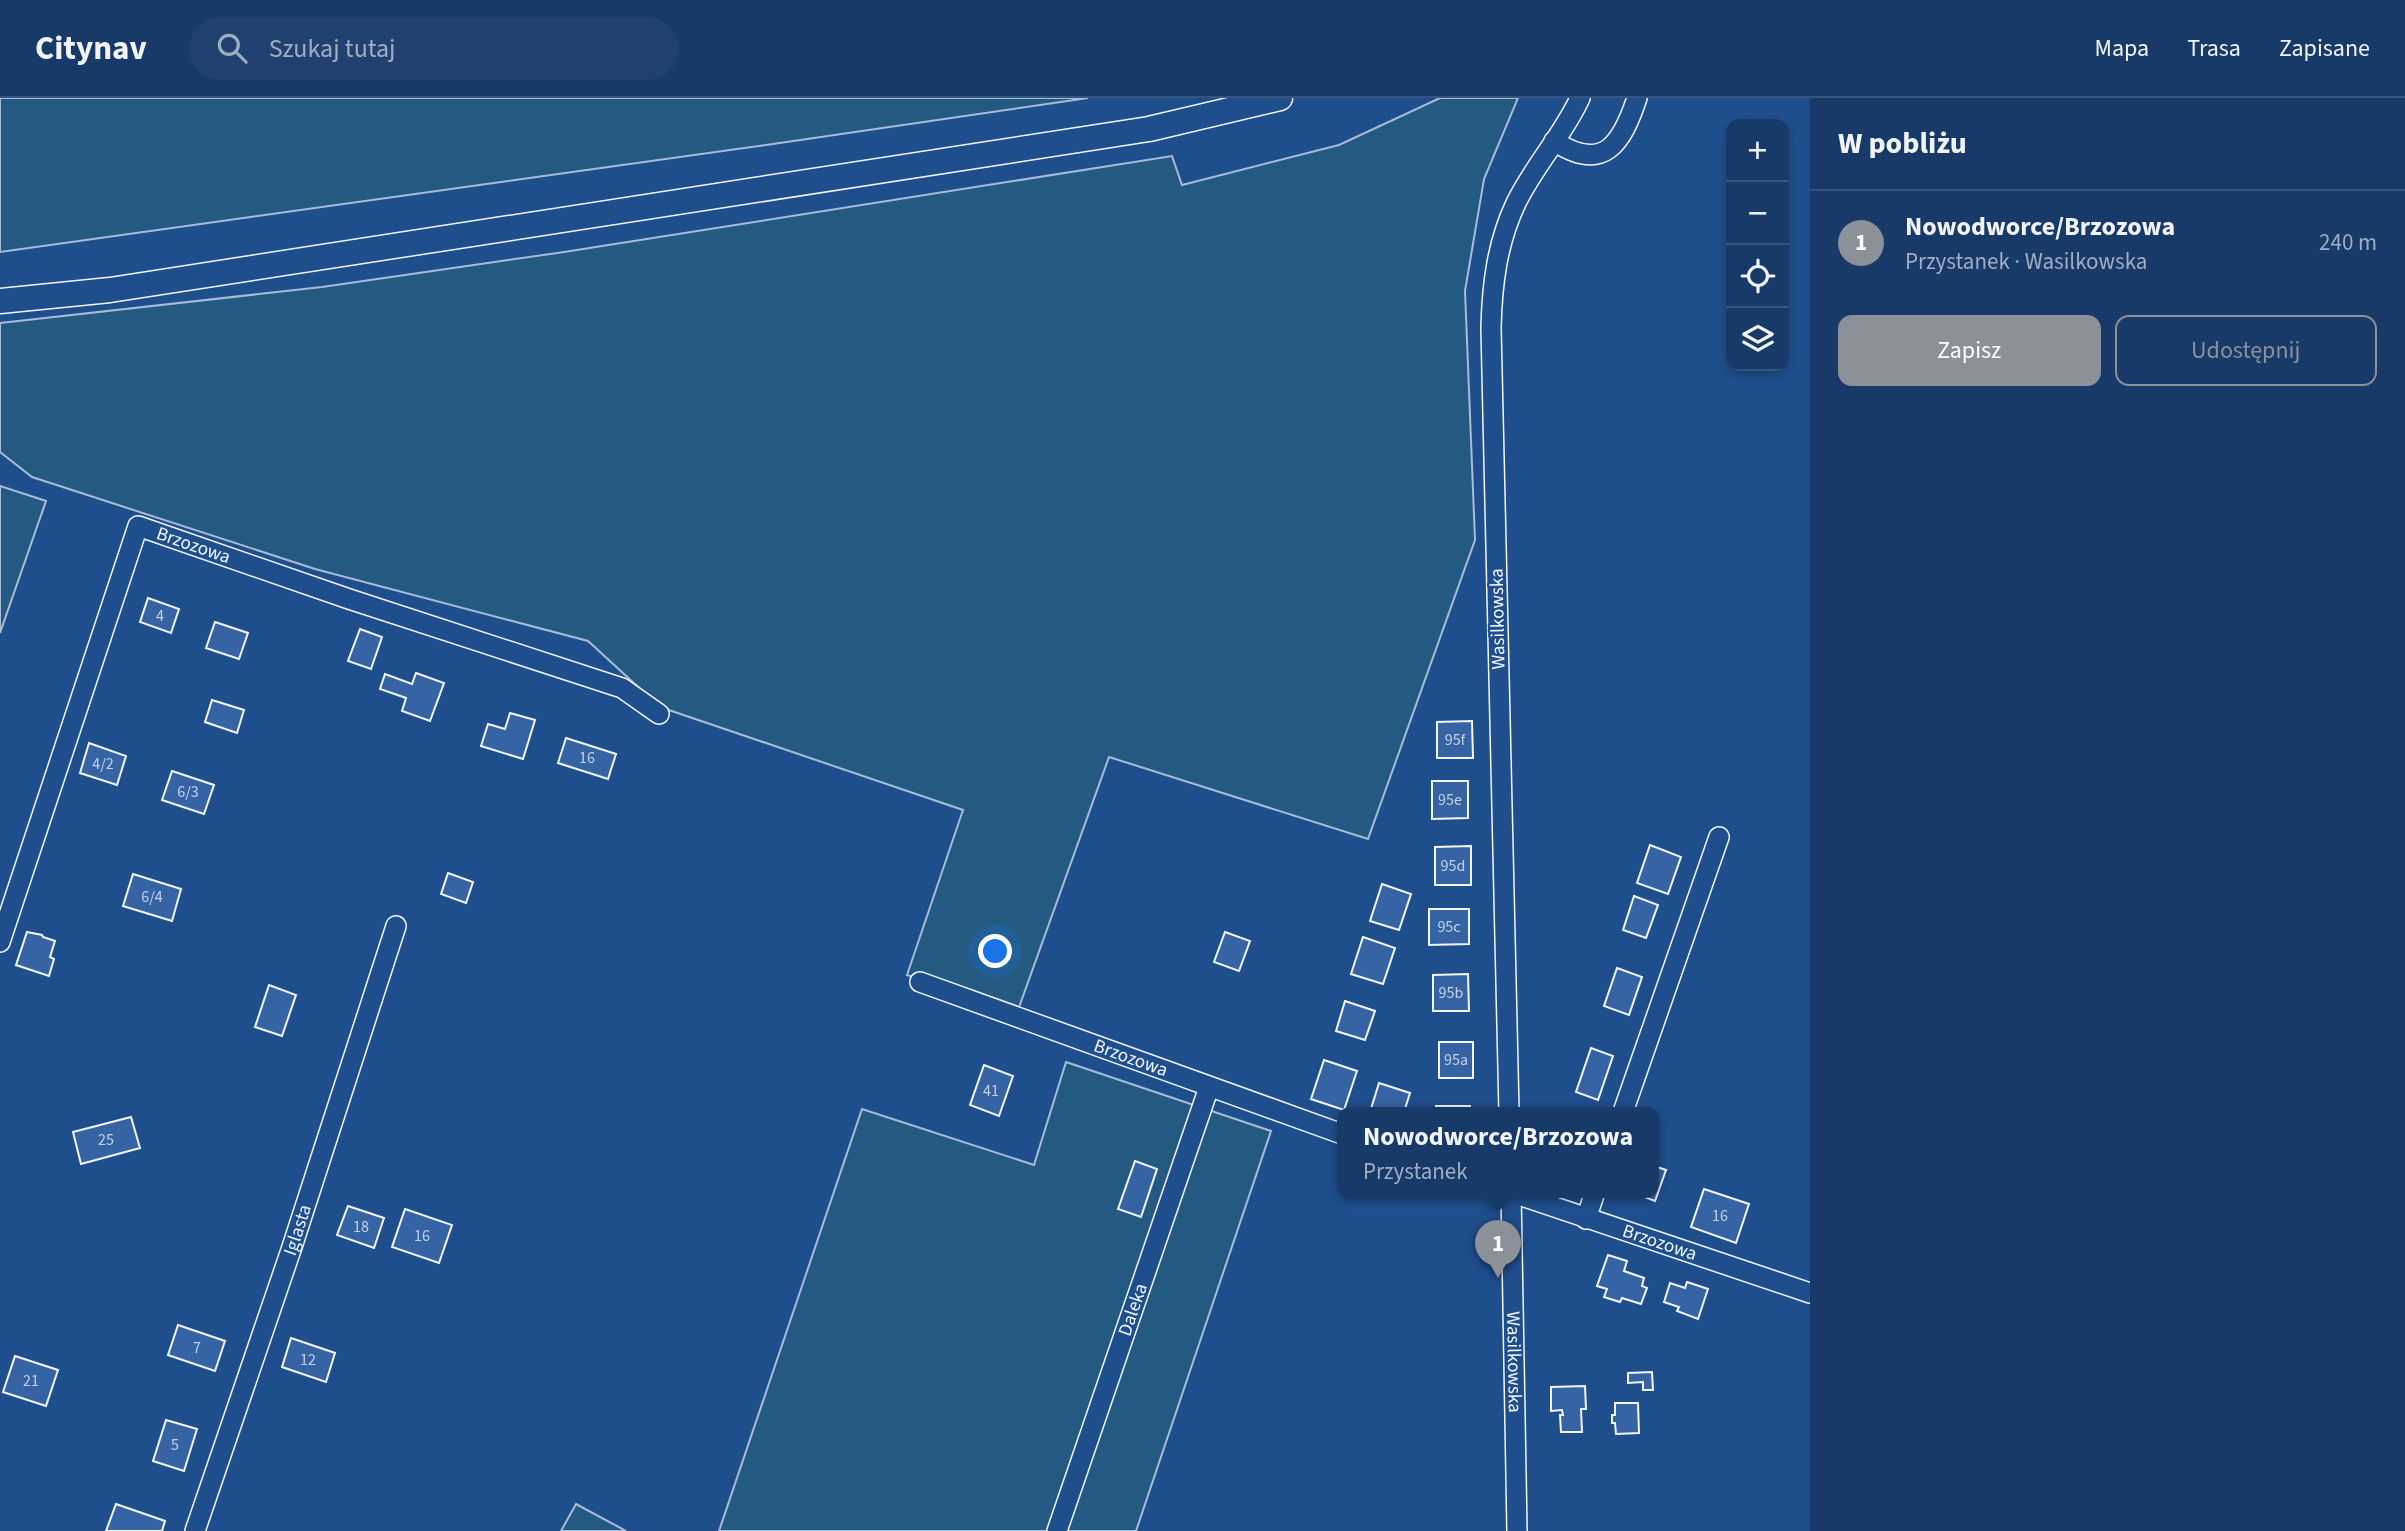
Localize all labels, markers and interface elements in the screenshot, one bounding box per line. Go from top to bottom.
search box [189,17,679,80]
text: Citynav [35,25,147,72]
icon: search [213,29,251,67]
text: Szukaj tutaj [269,30,396,67]
text: Mapa [2095,31,2149,66]
text: Trasa [2187,31,2241,66]
text: Zapisane [2279,31,2370,66]
map controls [1726,119,1789,371]
button: + [1726,119,1789,182]
text: W pobliżu [1838,122,1967,165]
button: − [1726,182,1789,245]
text: Nowodworce/Brzozowa [1905,208,2175,245]
text: 1 [1855,226,1867,259]
text: 240 m [2319,226,2377,259]
button: locate [1726,245,1789,308]
text: Przystanek · Wasilkowska [1905,245,2147,278]
button: layers [1726,308,1789,371]
button: Zapisz [1838,315,2101,386]
button: Udostępnij [2115,315,2377,386]
street label: Brzozowa [153,520,234,571]
street label: Wasilkowska [1484,568,1512,670]
house number: 4 [156,605,164,627]
house number: 95f [1445,729,1467,751]
house number: 16 [579,747,595,769]
house number: 4/2 [92,753,114,775]
house number: 6/3 [177,781,199,803]
house number: 95e [1438,789,1462,811]
house number: 95d [1441,855,1465,877]
house number: 6/4 [141,886,163,908]
house number: 95c [1437,916,1461,938]
your location [978,934,1012,968]
house number: 95b [1439,982,1464,1004]
street label: Brzozowa [1090,1032,1172,1084]
house number: 95a [1444,1049,1468,1071]
house number: 41 [983,1080,999,1102]
popup [1337,1107,1659,1198]
text: Nowodworce/Brzozowa [1363,1118,1633,1155]
house number: 25 [98,1129,114,1151]
text: Przystanek [1363,1155,1468,1188]
street label: Iglasta [277,1201,318,1259]
house number: 16 [1712,1205,1728,1227]
house number: 18 [353,1216,369,1238]
street label: Brzozowa [1619,1217,1701,1267]
pin: 1 [1475,1220,1521,1278]
house number: 16 [414,1225,430,1247]
street label: Daleka [1111,1280,1154,1340]
street label: Wasilkowska [1500,1311,1528,1413]
house number: 7 [193,1337,201,1359]
house number: 12 [300,1349,316,1371]
house number: 21 [23,1370,39,1392]
house number: 5 [171,1434,179,1456]

